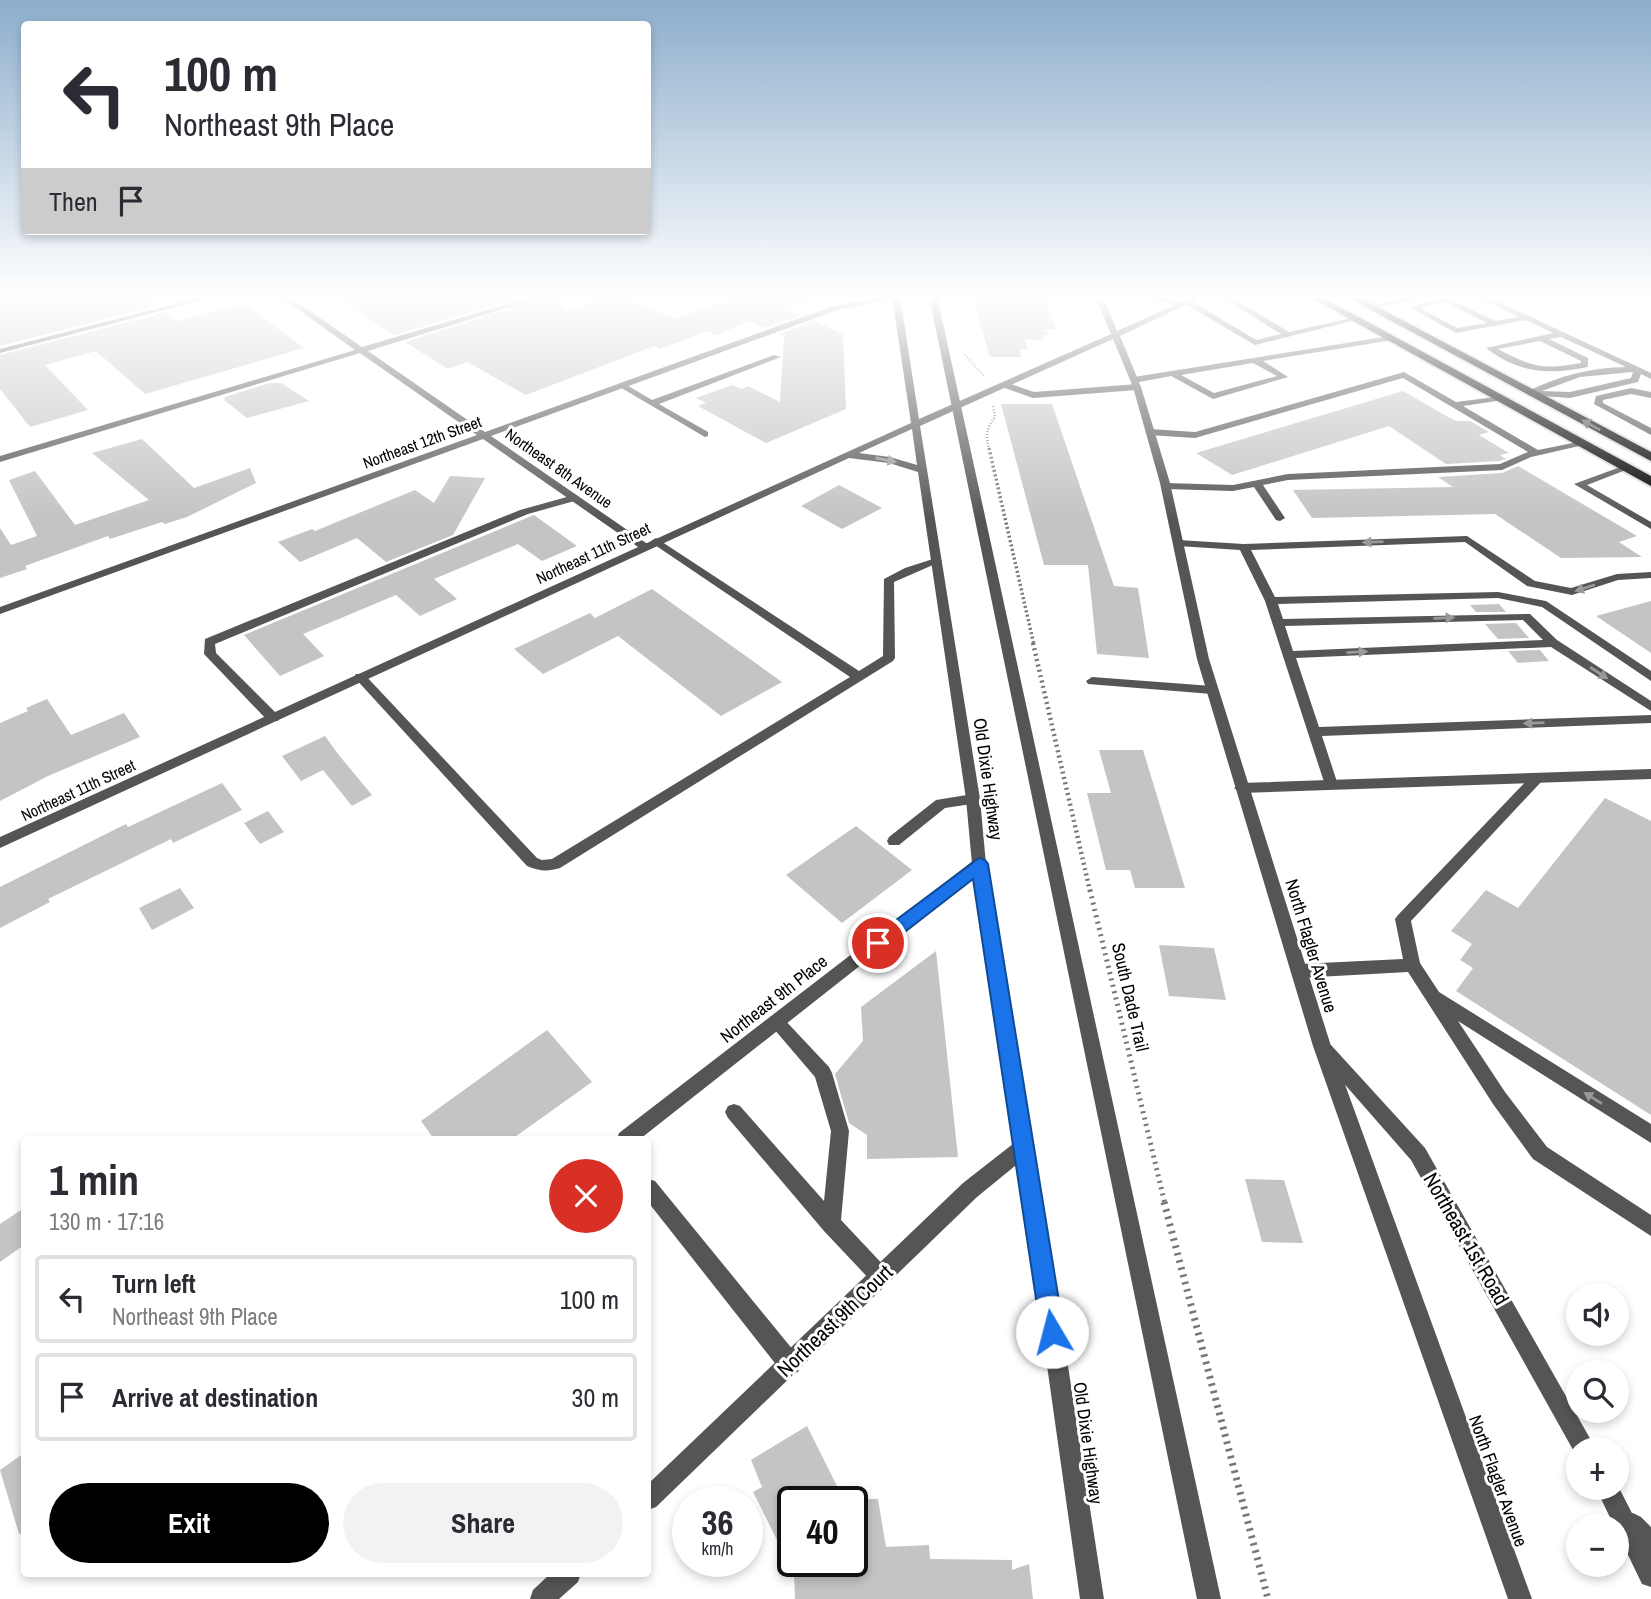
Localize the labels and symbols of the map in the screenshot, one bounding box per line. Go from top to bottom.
street label: Northeast 12th Street [360,410,485,474]
one-way arrow [1581,419,1601,430]
street label: Northeast 8th Avenue [501,423,617,513]
one-way arrow [875,454,897,465]
street label: Northeast 11th Street [532,517,654,589]
one-way arrow [1361,537,1383,548]
one-way arrow [1574,583,1595,593]
one-way arrow [1433,612,1455,624]
one-way arrow [1346,646,1368,657]
one-way arrow [1590,666,1609,679]
street label: Old Dixie Highway [968,716,1010,842]
one-way arrow [1523,718,1545,729]
street label: Northeast 11th Street [17,754,139,826]
street label: North Flagler Avenue [1279,876,1344,1016]
pin [848,913,908,973]
street label: South Dade Trail [1106,940,1155,1054]
street label: Northeast 9th Place [715,949,832,1048]
one-way arrow [1584,1091,1603,1104]
street label: Northeast 1st Road [1417,1167,1516,1310]
street label: Northeast 9th Court [771,1258,899,1383]
position arrow [1015,1295,1089,1369]
street label: Old Dixie Highway [1068,1380,1110,1506]
street label: North Flagler Avenue [1463,1412,1534,1550]
speed limit sign: 40 [777,1486,868,1577]

